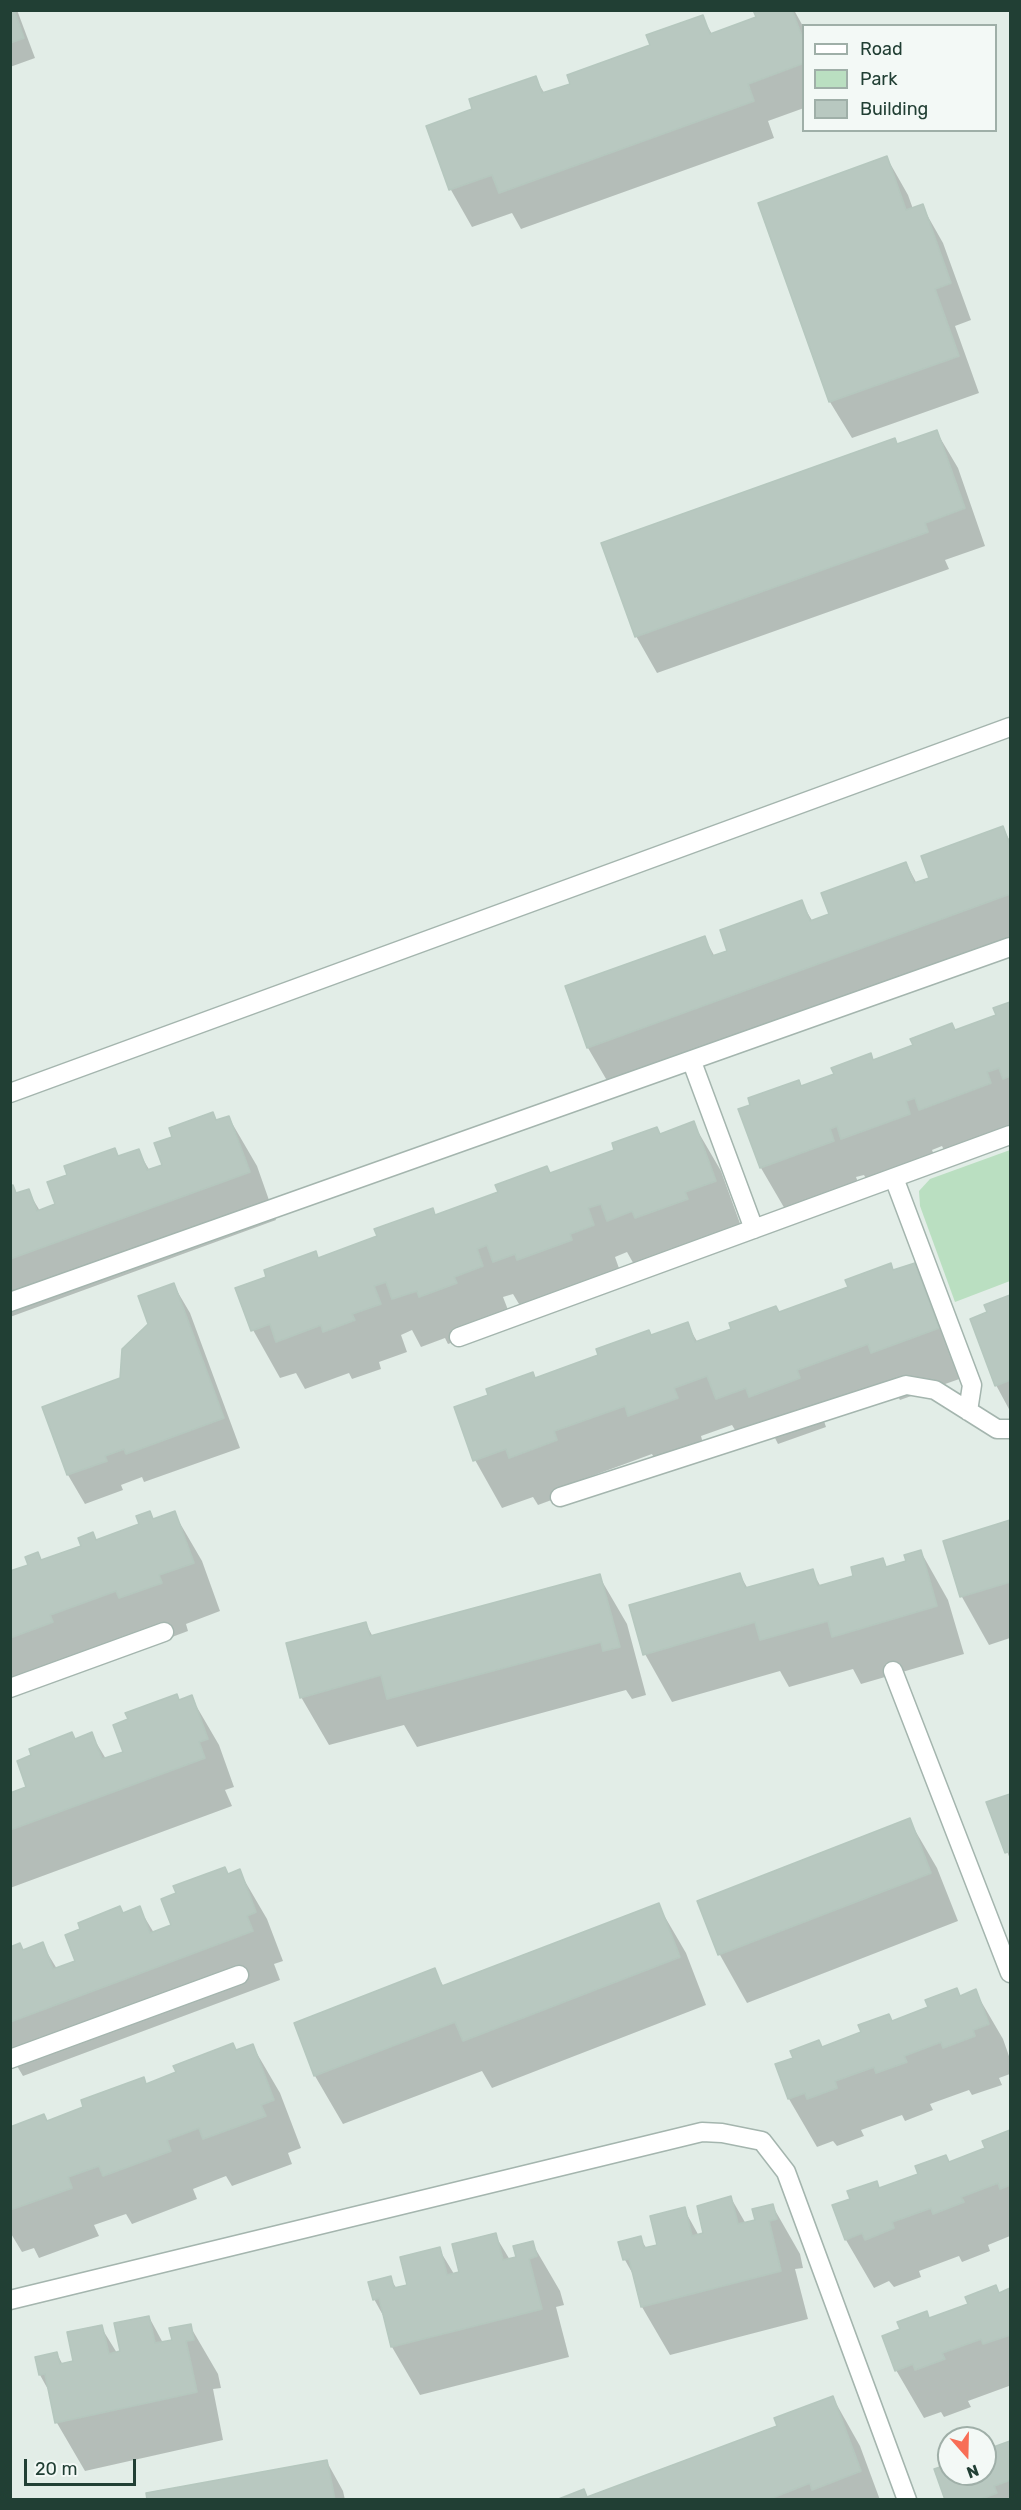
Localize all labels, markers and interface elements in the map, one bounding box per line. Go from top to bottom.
legend [802,24,997,132]
text: Road [860,38,903,60]
text: Park [860,68,897,90]
text: Building [860,98,928,120]
north arrow [937,2426,997,2486]
scale bar [27,2447,140,2485]
text: 20 m [35,2458,77,2480]
text: N [964,2461,981,2482]

